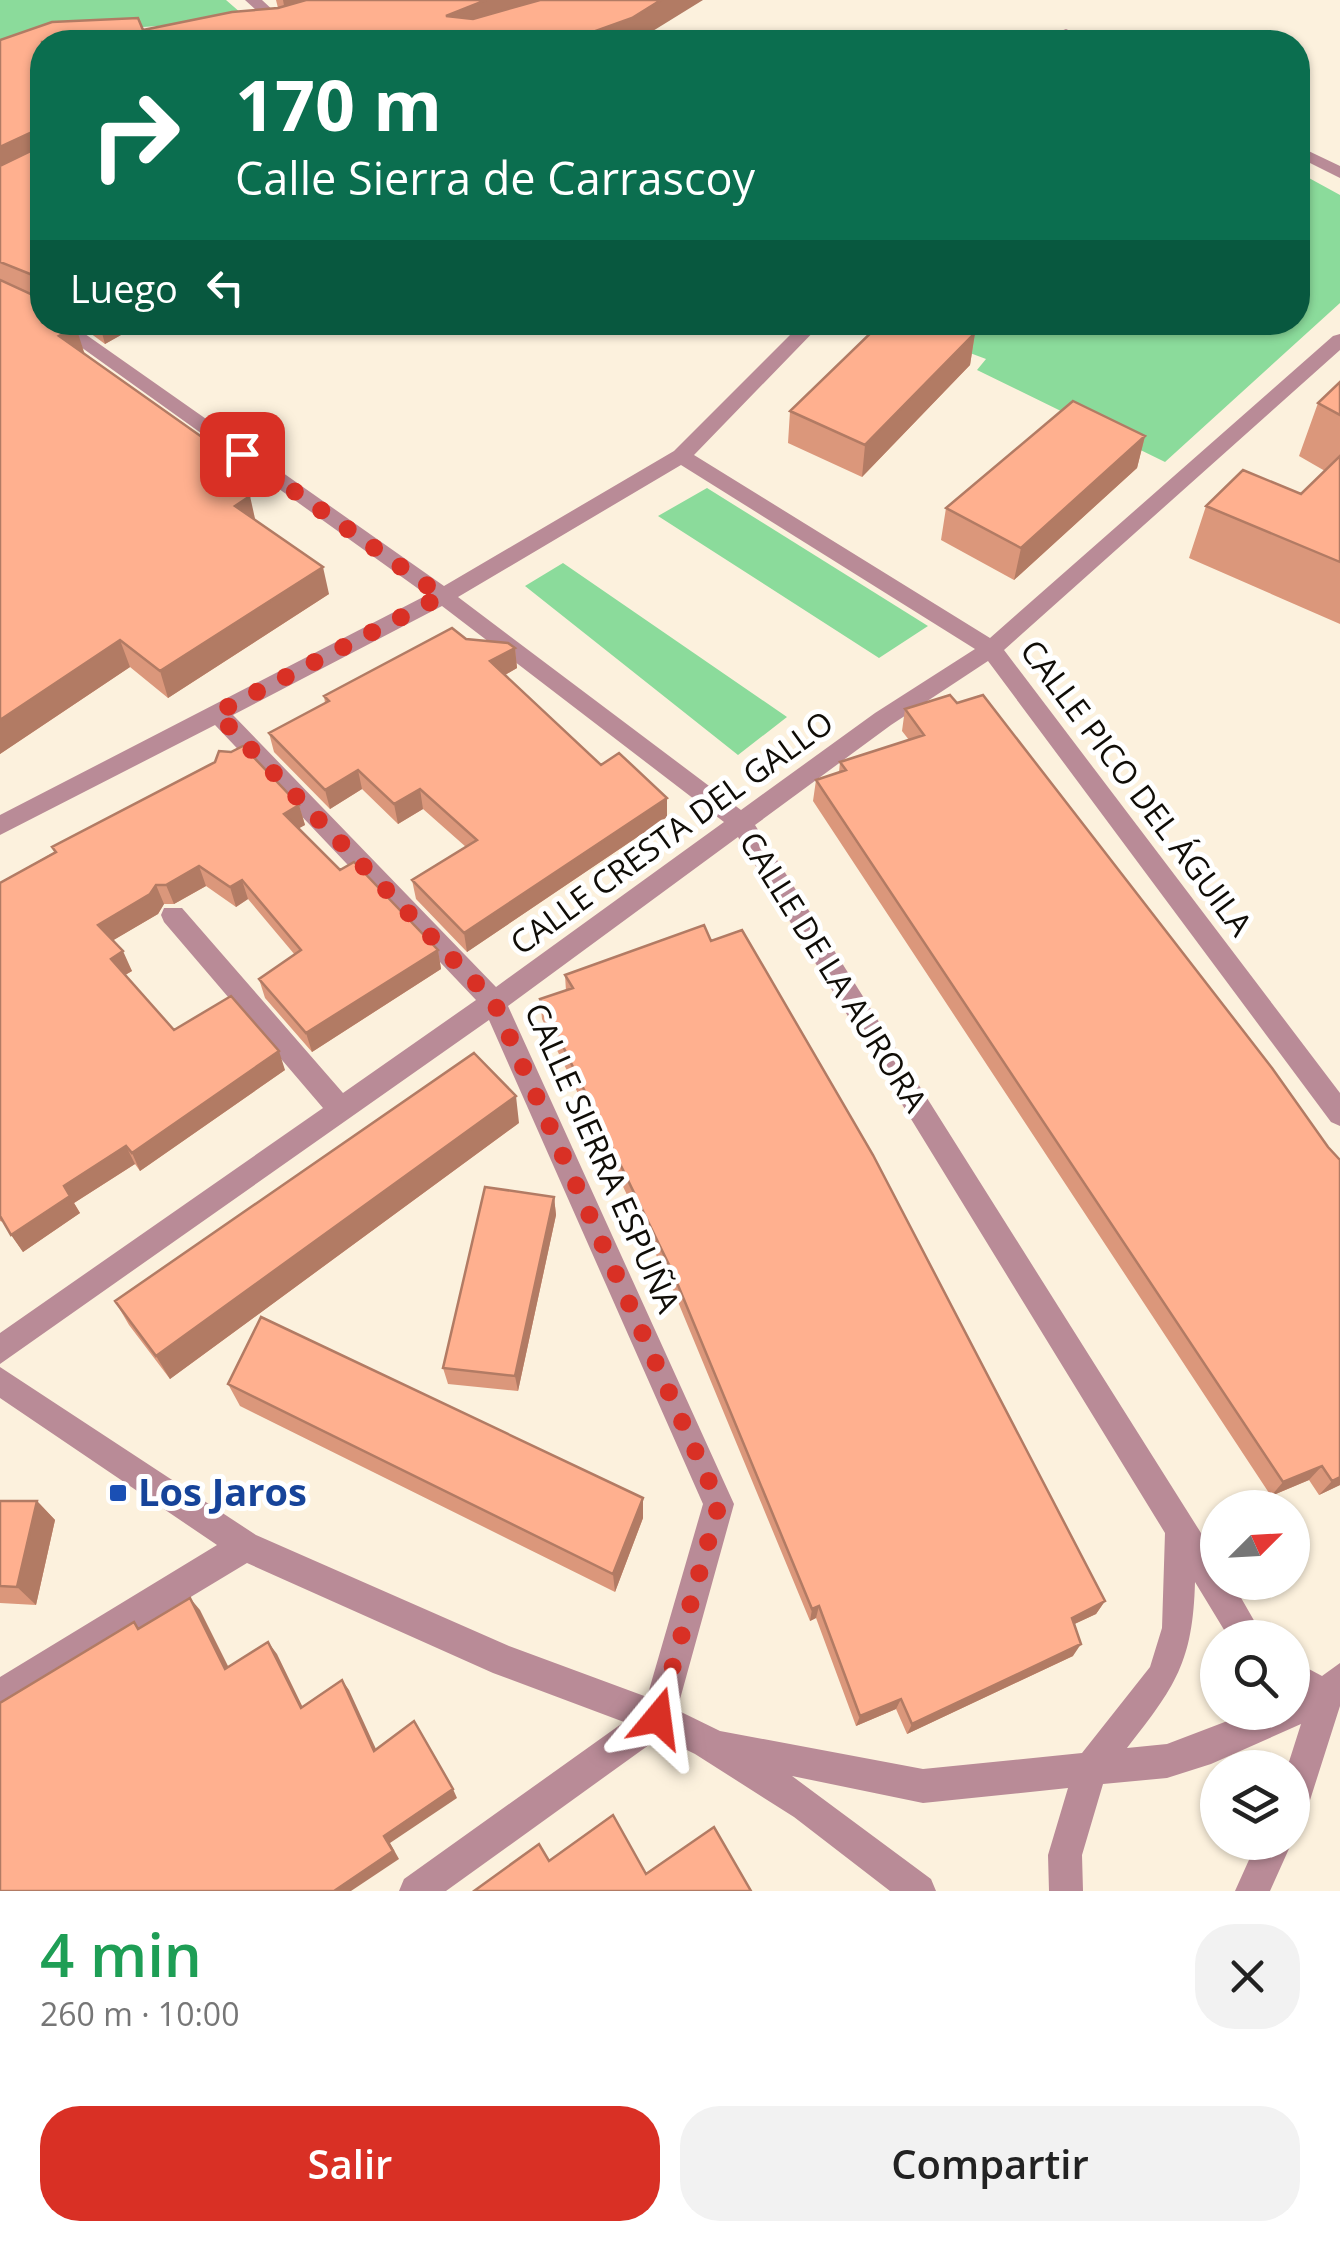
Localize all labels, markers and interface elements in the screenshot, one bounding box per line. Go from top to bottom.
text: 170 m [235,56,442,152]
icon: right [70,70,200,200]
text: Calle Sierra de Carrascoy [235,147,755,208]
icon: left [198,260,253,315]
text: Luego [70,262,178,314]
pin [200,412,285,497]
icon: arrive [215,427,270,482]
street label: CALLE PICO DEL ÁGUILA [1012,630,1263,944]
street label: CALLE CRESTA DEL GALLO [501,700,841,964]
street label: CALLE DE LA AURORA [731,823,938,1120]
street label: CALLE SIERRA ESPUÑA [516,996,691,1320]
place label: Los Jaros [138,1465,307,1517]
marker: Los Jaros [107,1482,129,1504]
north arrow [1200,1490,1310,1600]
map controls [1200,1490,1310,1860]
button: search [1200,1620,1310,1730]
position arrow [606,1666,710,1770]
button: layers [1200,1750,1310,1860]
text: 4 min [40,1913,202,1995]
button: close [1195,1924,1300,2029]
text: 260 m · 10:00 [40,1992,239,2035]
button: Salir [40,2106,660,2221]
button: Compartir [680,2106,1300,2221]

